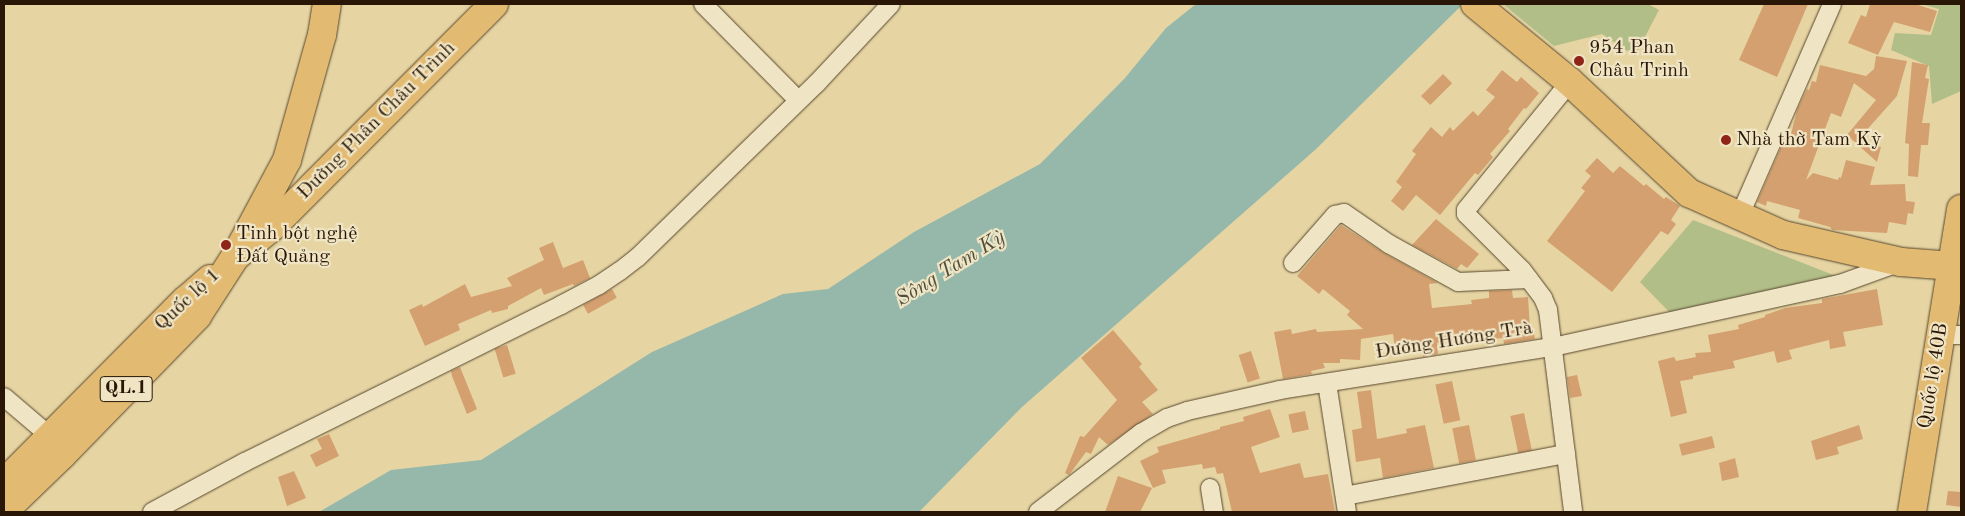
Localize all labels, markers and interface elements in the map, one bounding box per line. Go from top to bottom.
street label: Đường Phân Châu Trình [293,37,461,205]
place label: 954 Phan Châu Trinh [1589,37,1689,84]
marker: 954 Phan Châu Trinh [1573,55,1585,67]
place label: Nhà thờ Tam Kỳ [1736,128,1881,152]
marker: Nhà thờ Tam Kỳ [1720,134,1732,146]
place label: Tinh bột nghệ Đất Quảng [236,222,357,269]
water label: Sông Tam Kỳ [892,225,1010,313]
marker: Tinh bột nghệ Đất Quảng [220,239,232,251]
street label: Quốc lộ 1 [150,263,226,337]
street label: Đường Hương Trà [1374,317,1534,365]
street label: Quốc lộ 40B [1914,321,1954,431]
road number: QL.1 [98,372,154,406]

